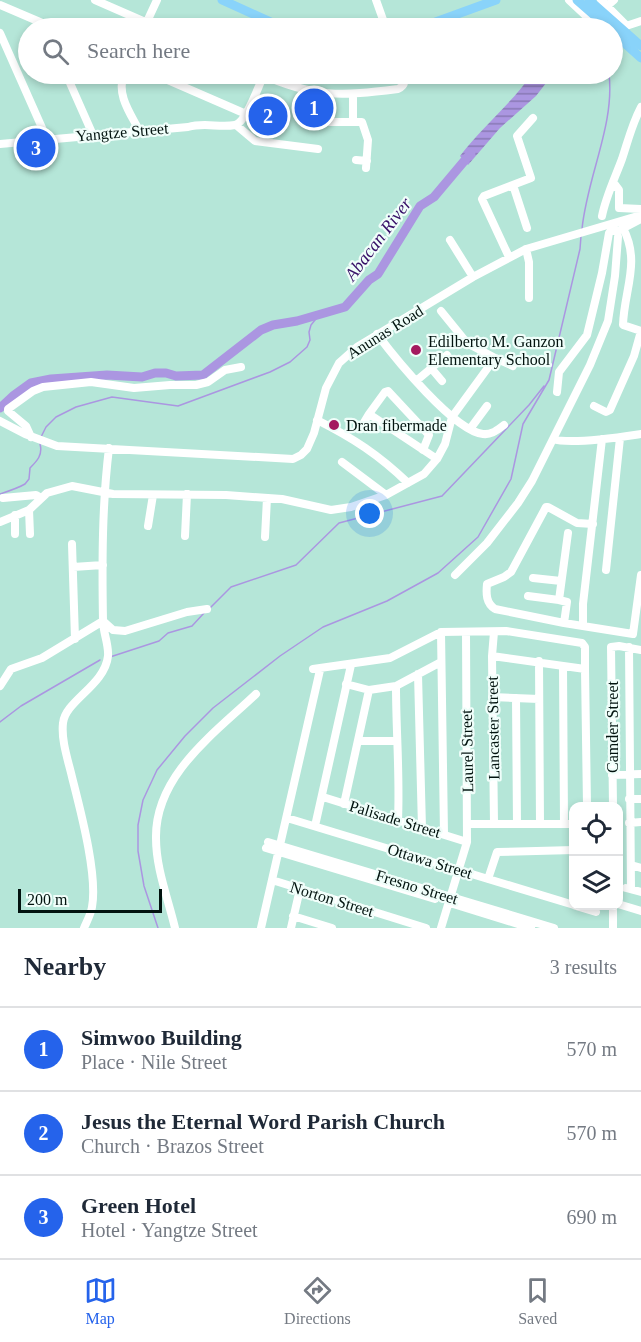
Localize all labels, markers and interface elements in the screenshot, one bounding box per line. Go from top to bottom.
search box [18,18,623,84]
icon: search [39,35,72,68]
text: Search here [87,38,190,63]
pin: 1 [294,86,334,130]
pin: 2 [248,94,288,138]
street label: Yangtze Street [75,119,170,146]
pin: 3 [16,126,56,170]
water label: Abacan River [340,193,416,285]
street label: Anunas Road [344,302,426,362]
place label: Edilberto M. Ganzon Elementary School [428,333,564,369]
marker: Edilberto M. Ganzon Elementary School [409,343,423,357]
place label: Dran fibermade [346,417,447,434]
marker: Dran fibermade [327,418,341,432]
your location [355,499,384,528]
street label: Lancaster Street [484,676,502,780]
street label: Camder Street [604,680,621,773]
street label: Laurel Street [458,709,476,793]
street label: Palisade Street [347,797,443,841]
map controls [569,802,623,910]
button: locate [569,802,623,856]
street label: Ottawa Street [386,840,475,882]
button: layers [569,856,623,910]
street label: Fresno Street [374,866,461,908]
street label: Norton Street [288,878,376,920]
scale bar [18,886,162,914]
text: 200 m [27,891,67,908]
text: Nearby [24,952,106,981]
text: 3 results [550,956,617,978]
text: Simwoo Building [81,1025,242,1050]
text: 1 [39,1038,49,1060]
text: 570 m [566,1038,617,1060]
text: Place · Nile Street [81,1051,227,1073]
text: Jesus the Eternal Word Parish Church [81,1109,445,1134]
text: 2 [39,1122,49,1144]
text: 570 m [566,1122,617,1144]
text: Church · Brazos Street [81,1135,264,1157]
text: Green Hotel [81,1193,196,1218]
text: 3 [39,1206,49,1228]
text: 690 m [566,1206,617,1228]
text: Hotel · Yangtze Street [81,1219,258,1241]
tab: Map [84,1274,117,1328]
tab: Directions [284,1274,351,1328]
tab: Saved [518,1274,557,1328]

